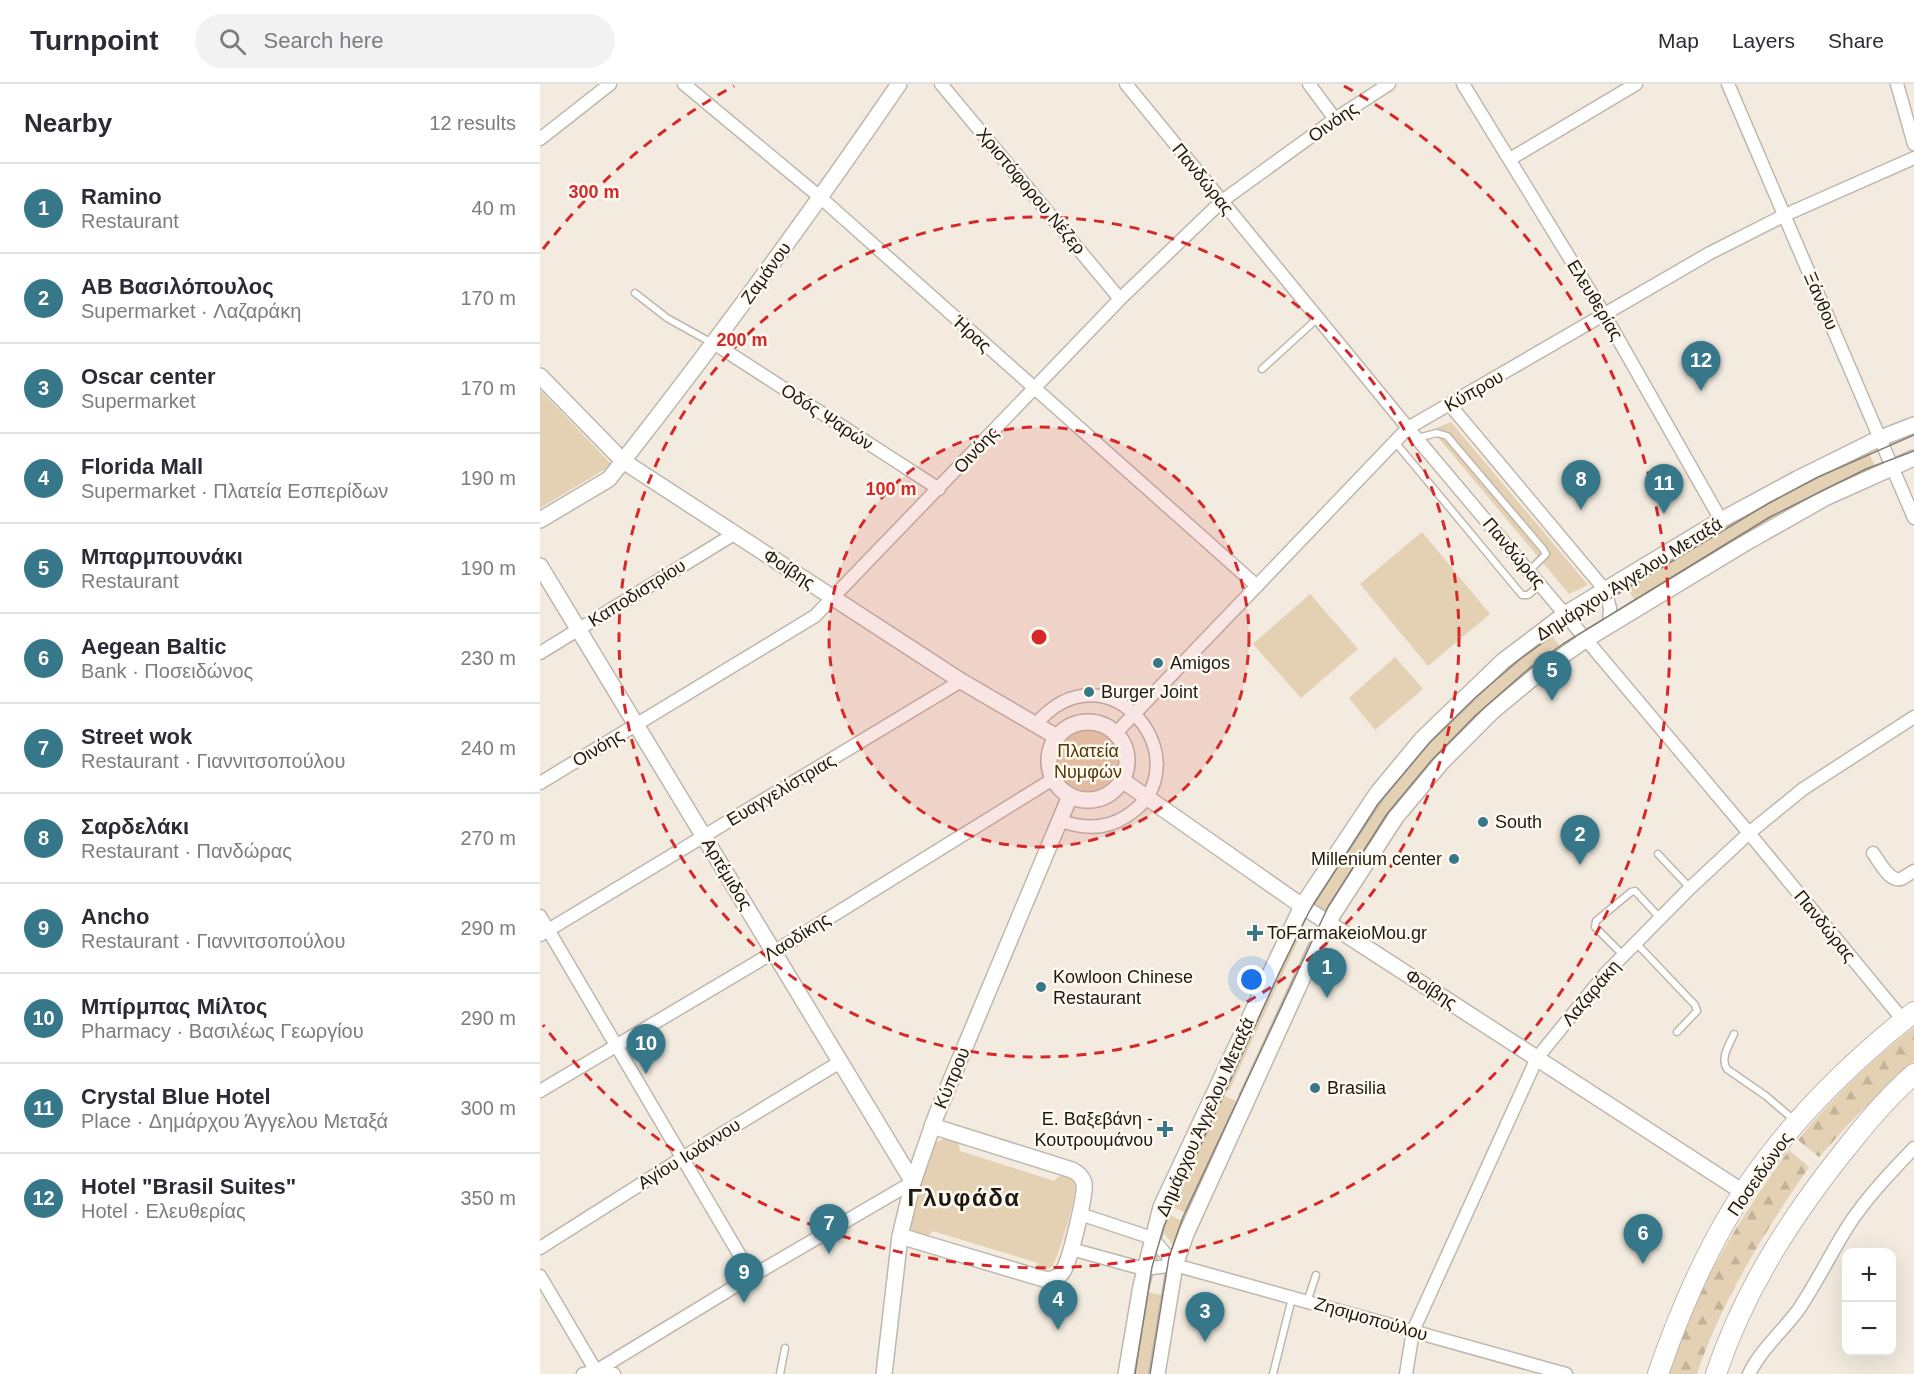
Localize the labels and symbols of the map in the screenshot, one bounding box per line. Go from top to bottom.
street label: Οινόης [1304,98,1362,146]
street label: Χριστόφορου Νέζερ [972,124,1090,258]
street label: Πανδώρας [1168,139,1238,219]
text: 300 m [568,182,620,202]
street label: Ζαμάνου [737,238,795,308]
street label: Ελευθερίας [1563,256,1627,344]
street label: Ξάνθου [1800,269,1842,333]
street label: Ήρας [948,311,995,357]
text: 200 m [716,330,768,350]
pin: 12 [1682,342,1720,391]
street label: Κύπρου [1441,366,1507,416]
street label: Οδóς Ψαρών [777,380,877,454]
street label: Οινόης [950,423,1003,477]
pin: 8 [1562,460,1600,510]
pin: 11 [1644,464,1684,514]
text: 100 m [865,479,917,499]
street label: Δημάρχου Άγγελου Μεταξά [1532,513,1726,645]
street label: Πανδώρας [1479,514,1549,593]
street label: Φοίβης [759,545,819,593]
street label: Καποδιστρίου [585,555,689,631]
centre of rings [1029,627,1049,647]
pin: 5 [1532,652,1572,701]
place label: Amigos [1170,653,1230,673]
marker: Amigos [1151,656,1165,670]
place label: Burger Joint [1101,682,1198,702]
marker: Burger Joint [1082,685,1096,699]
street label: Οινόης [569,725,627,771]
park label: Πλατεία Νυμφών [1054,741,1122,782]
street label: Ευαγγελίστριας [723,750,839,830]
place label: South [1495,812,1542,832]
marker: South [1476,815,1490,829]
pin: 2 [1560,816,1600,865]
street label: Αρτέμιδος [698,834,756,914]
place label: Millenium center [1311,849,1442,869]
marker: Millenium center [1447,852,1461,866]
street label: Πανδώρας [1790,886,1860,966]
street label: Λαοδίκης [760,909,834,965]
place label: ToFarmakeioMou.gr [1267,923,1427,943]
marker: ToFarmakeioMou.gr [1248,926,1262,940]
pin: 1 [1308,948,1346,998]
street label: Λαζαράκη [1558,956,1624,1030]
your location [1237,965,1266,994]
street label: Φοίβης [1401,965,1461,1013]
place label: Kowloon Chinese Restaurant [1053,967,1193,1008]
marker: Kowloon Chinese Restaurant [1034,980,1048,994]
street label: Δημάρχου Άγγελου Μεταξά [1152,1015,1258,1219]
pin: 10 [626,1024,666,1074]
street label: Κύπρου [930,1044,974,1112]
place label: Brasilia [1327,1078,1387,1098]
marker: Brasilia [1308,1081,1322,1095]
place label: Ε. Βαξεβάνη - Κουτρουμάνου [1035,1109,1153,1150]
street label: Αγίου Ιωάννου [634,1115,744,1193]
marker: Ε. Βαξεβάνη - Κουτρουμάνου [1158,1122,1172,1136]
street label: Ποσειδώνος [1724,1128,1796,1220]
district label: Γλυφάδα [907,1184,1021,1211]
pin: 7 [810,1204,848,1254]
pin: 6 [1624,1214,1662,1264]
pin: 9 [724,1254,764,1303]
pin: 4 [1038,1280,1078,1330]
pin: 3 [1186,1292,1224,1342]
street label: Ζησιμοπούλου [1312,1293,1430,1345]

